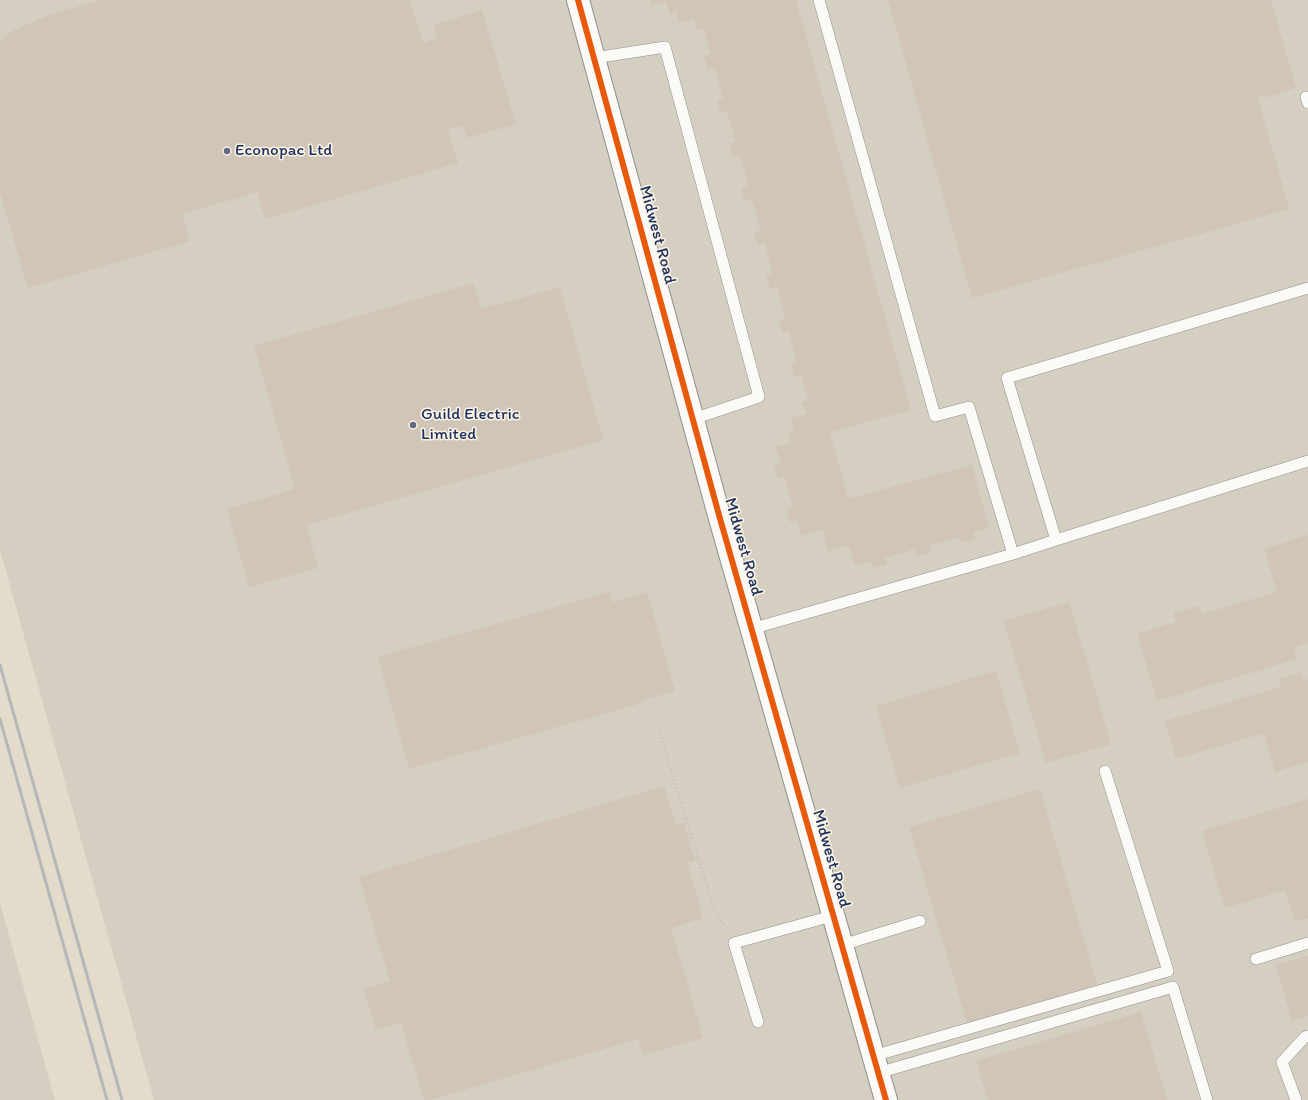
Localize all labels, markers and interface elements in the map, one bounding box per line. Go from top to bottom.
place label: Econopac Ltd [235,141,332,161]
marker: Econopac Ltd [222,146,232,156]
street label: Midwest Road [634,183,680,287]
place label: Guild Electric Limited [421,405,519,445]
marker: Guild Electric Limited [408,420,418,430]
street label: Midwest Road [719,496,767,598]
street label: Midwest Road [807,808,855,910]

